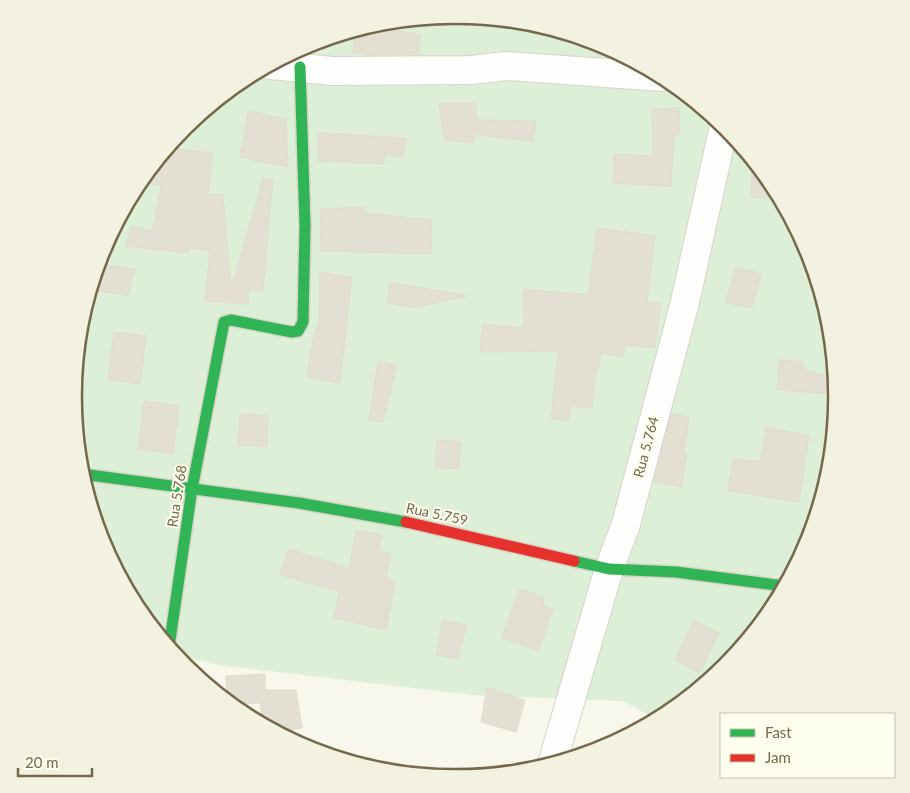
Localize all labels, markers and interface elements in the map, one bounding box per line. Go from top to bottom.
street label: Rua 5.764 [629,414,662,479]
street label: Rua 5.768 [163,464,190,528]
street label: Rua 5.759 [405,499,469,528]
legend [720,713,895,778]
text: Fast [765,723,792,741]
scale bar [18,746,91,778]
text: Jam [765,748,791,766]
text: 20 m [25,753,59,771]

